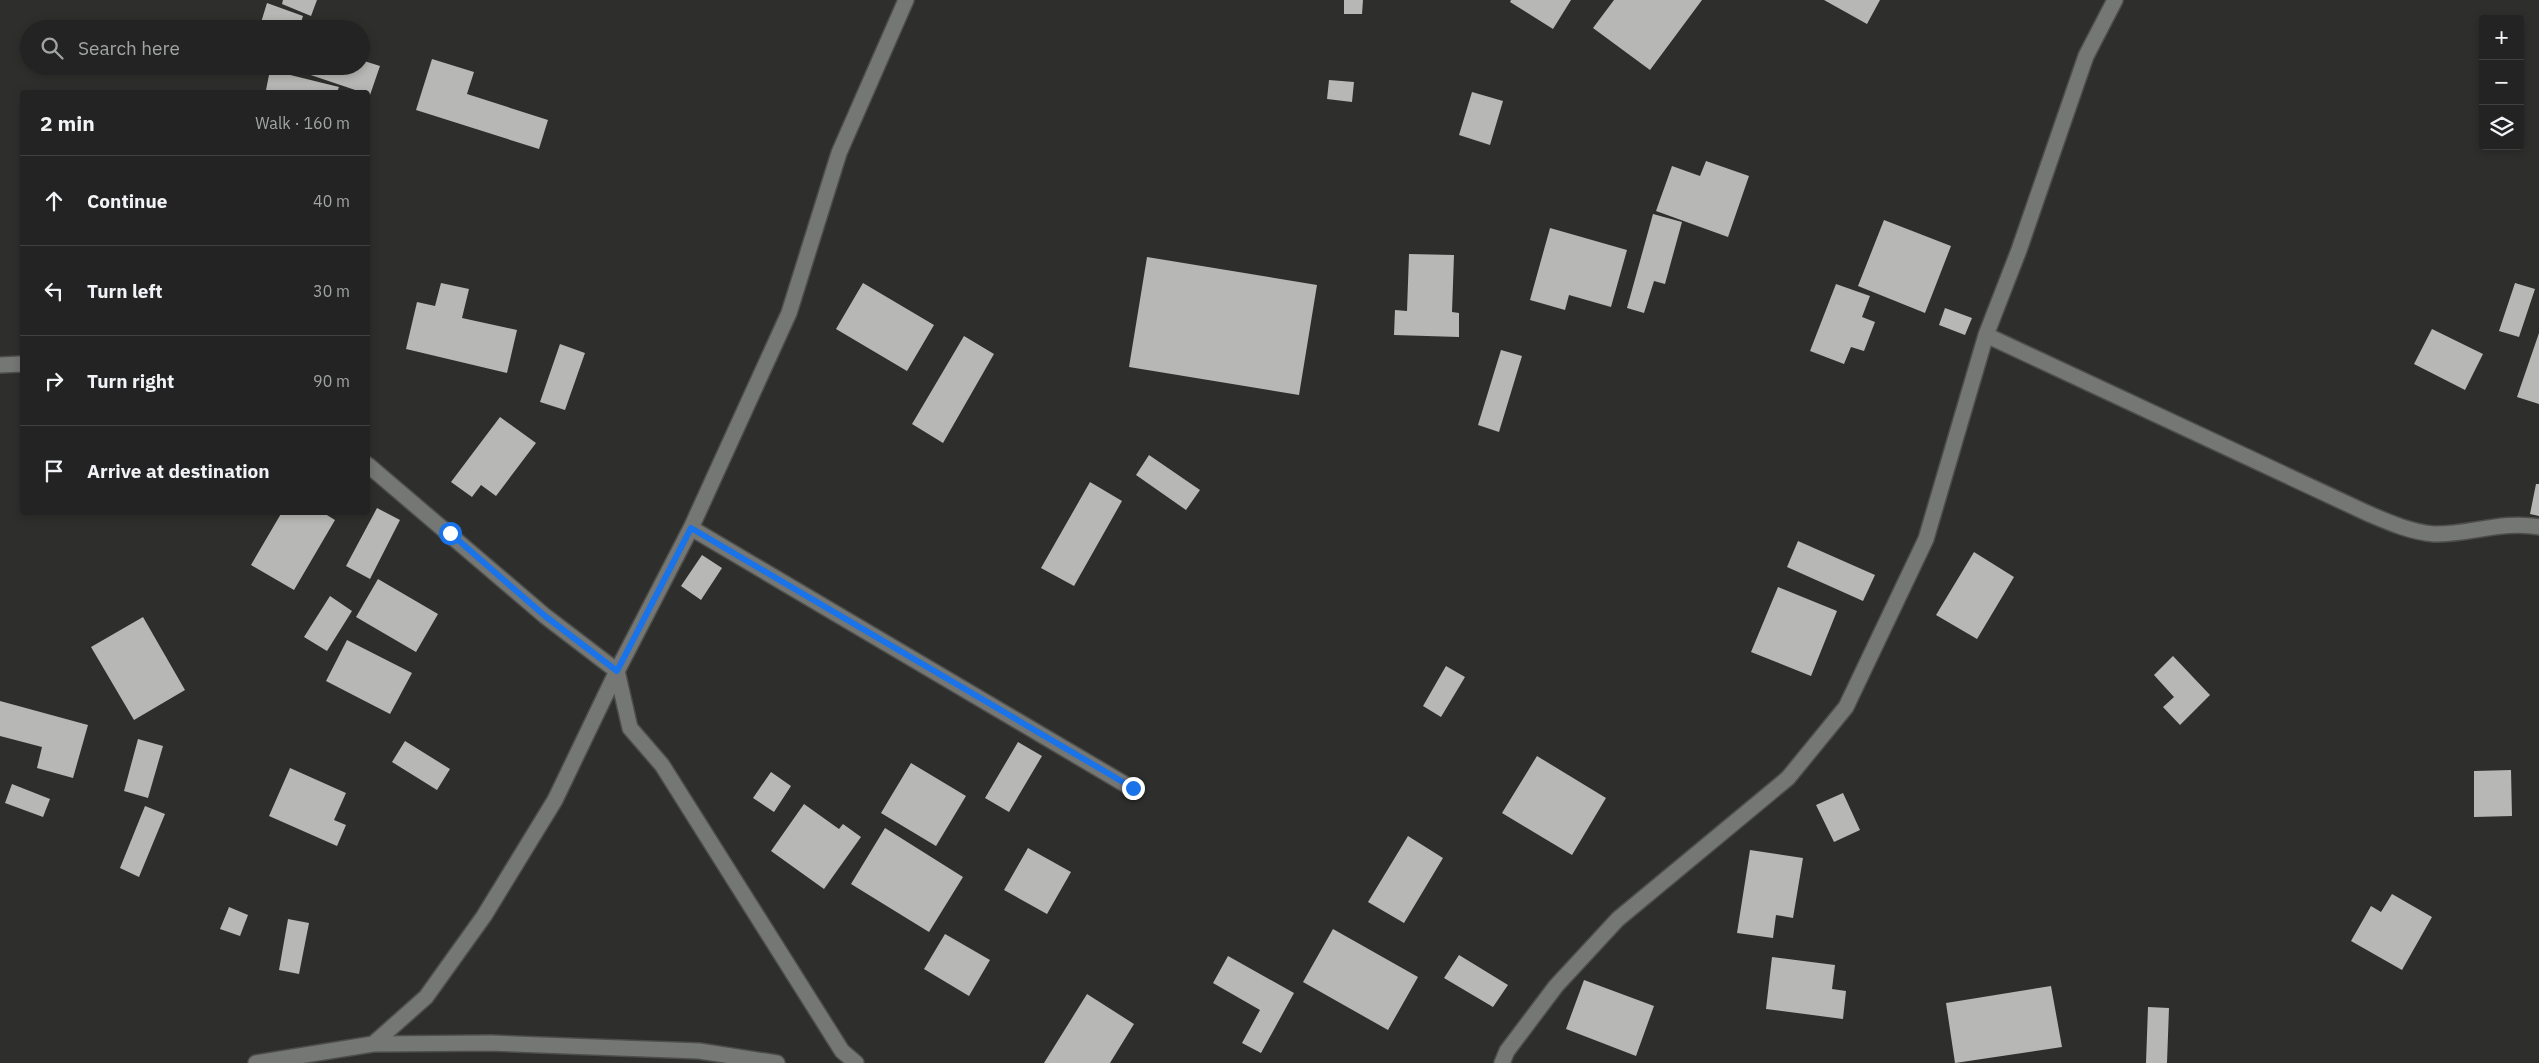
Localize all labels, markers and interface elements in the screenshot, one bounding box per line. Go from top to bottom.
map controls [2479,15,2524,150]
button: + [2479,15,2524,60]
search box [20,20,370,75]
icon: search [38,34,66,62]
text: Search here [78,36,180,60]
button: − [2479,60,2524,105]
button: layers [2479,105,2524,150]
text: 2 min [40,109,95,137]
text: Walk · 160 m [255,113,350,133]
icon: ahead [40,187,68,215]
text: Continue [87,189,167,213]
text: 40 m [313,191,350,211]
icon: left [40,277,68,305]
text: Turn left [87,279,163,303]
text: 30 m [313,281,350,301]
icon: right [40,367,68,395]
text: Turn right [87,369,174,393]
text: 90 m [313,371,350,391]
icon: arrive [40,457,68,485]
text: Arrive at destination [87,459,270,483]
route start [439,522,462,545]
route end [1122,777,1145,800]

